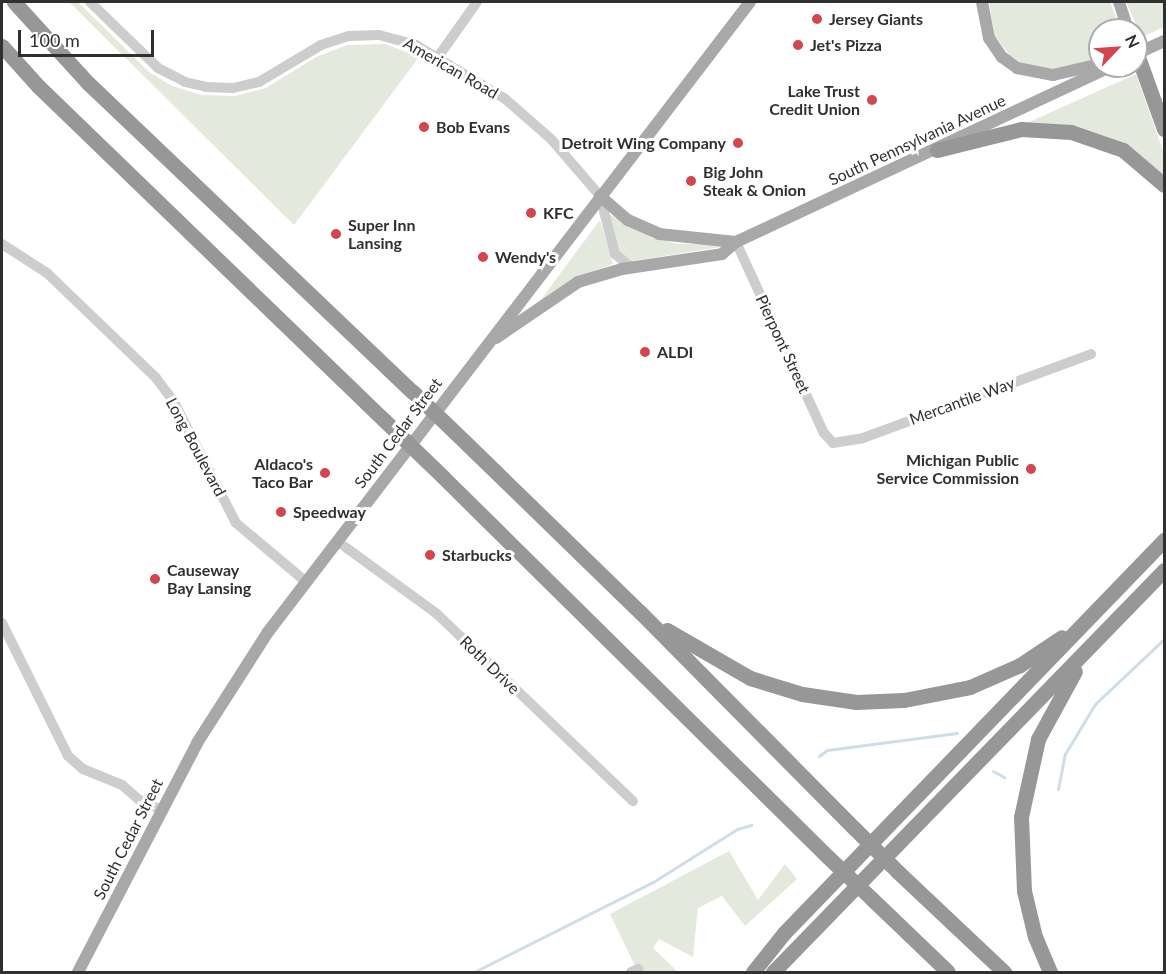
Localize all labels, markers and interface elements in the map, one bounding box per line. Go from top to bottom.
place label: Jersey Giants [829,9,923,29]
marker: Jersey Giants [810,12,824,26]
scale bar [21,18,158,56]
north arrow [1088,18,1148,78]
text: 100 m [29,29,80,51]
text: N [1122,31,1144,51]
street label: American Road [400,33,502,103]
place label: Jet's Pizza [810,35,882,55]
marker: Jet's Pizza [791,38,805,52]
place label: Lake Trust Credit Union [769,81,860,119]
street label: South Pennsylvania Avenue [825,90,1009,190]
marker: Lake Trust Credit Union [865,93,879,107]
place label: Bob Evans [436,117,510,137]
marker: Bob Evans [417,120,431,134]
place label: Detroit Wing Company [561,133,726,153]
marker: Detroit Wing Company [731,136,745,150]
place label: Big John Steak & Onion [703,162,806,200]
marker: Big John Steak & Onion [684,174,698,188]
place label: KFC [543,203,574,223]
marker: KFC [524,206,538,220]
place label: Super Inn Lansing [348,215,416,253]
marker: Super Inn Lansing [329,227,343,241]
place label: Wendy's [495,247,556,267]
marker: Wendy's [476,250,490,264]
street label: Pierpont Street [752,292,814,396]
place label: ALDI [657,342,693,362]
marker: ALDI [638,345,652,359]
street label: Mercantile Way [907,373,1017,429]
street label: South Cedar Street [350,374,446,492]
street label: Long Boulevard [162,394,230,500]
place label: Michigan Public Service Commission [876,450,1019,488]
place label: Aldaco's Taco Bar [252,454,313,492]
marker: Michigan Public Service Commission [1024,462,1038,476]
marker: Aldaco's Taco Bar [318,466,332,480]
place label: Speedway [293,502,366,522]
marker: Speedway [274,505,288,519]
place label: Starbucks [442,545,512,565]
marker: Starbucks [423,548,437,562]
place label: Causeway Bay Lansing [167,560,252,598]
marker: Causeway Bay Lansing [148,572,162,586]
street label: Roth Drive [456,632,524,698]
street label: South Cedar Street [89,775,167,903]

